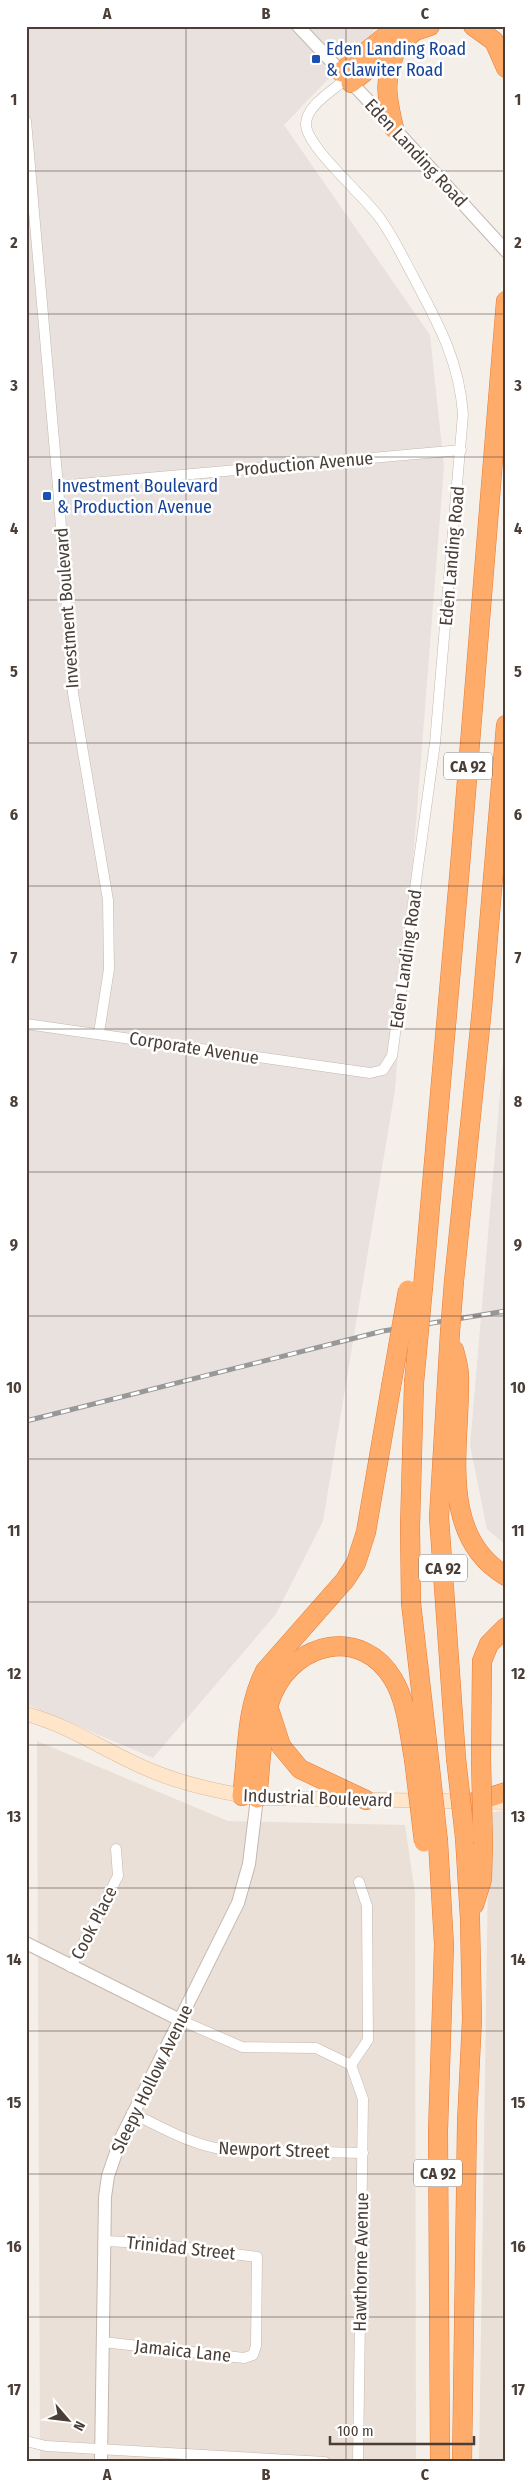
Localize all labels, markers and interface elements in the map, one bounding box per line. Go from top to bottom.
text: A [102,4,112,23]
text: B [262,4,271,23]
text: C [421,4,430,23]
place label: Eden Landing Road & Clawiter Road [326,38,466,81]
marker: Eden Landing Road & Clawiter Road [310,53,322,65]
text: 1 [11,90,17,109]
text: 1 [515,90,521,109]
street label: Eden Landing Road [360,94,472,212]
text: 2 [9,233,18,252]
text: 2 [513,233,522,252]
text: 3 [9,376,18,395]
text: 3 [513,376,522,395]
street label: Production Avenue [234,447,374,481]
place label: Investment Boulevard & Production Avenue [57,475,218,518]
street label: Eden Landing Road [435,485,469,627]
marker: Investment Boulevard & Production Avenue [41,490,53,502]
text: 4 [10,519,18,538]
text: 4 [514,519,522,538]
street label: Investment Boulevard [50,527,84,689]
text: 5 [10,662,18,681]
text: 5 [514,662,522,681]
road number: CA 92 [444,752,492,779]
text: 6 [10,805,18,824]
text: 6 [514,805,522,824]
street label: Eden Landing Road [385,888,427,1030]
text: 7 [11,948,18,967]
text: 7 [515,948,522,967]
street label: Corporate Avenue [128,1027,260,1069]
text: 8 [10,1092,19,1111]
text: 8 [514,1092,523,1111]
text: 9 [10,1235,18,1254]
text: 9 [514,1235,522,1254]
text: 10 [6,1378,22,1397]
text: 10 [510,1378,526,1397]
text: 11 [7,1521,21,1540]
text: 11 [511,1521,525,1540]
road number: CA 92 [419,1555,467,1582]
text: 12 [7,1664,22,1683]
text: 12 [511,1664,526,1683]
street label: Industrial Boulevard [243,1784,393,1812]
text: 13 [7,1807,22,1826]
text: 13 [511,1807,526,1826]
street label: Cook Place [66,1883,122,1963]
text: 14 [7,1950,22,1969]
text: 14 [511,1950,526,1969]
street label: Sleepy Hollow Avenue [106,2001,198,2157]
text: 15 [7,2093,21,2112]
text: 15 [511,2093,525,2112]
street label: Newport Street [218,2137,330,2163]
road number: CA 92 [414,2160,462,2186]
street label: Hawthorne Avenue [349,2192,373,2332]
street label: Trinidad Street [126,2231,237,2265]
text: 16 [6,2237,22,2256]
text: 16 [510,2237,526,2256]
street label: Jamaica Lane [134,2335,232,2367]
text: 17 [7,2380,21,2399]
text: 17 [511,2380,525,2399]
north arrow [42,2396,92,2446]
scale bar [330,2413,473,2445]
text: N [70,2418,89,2434]
text: 100 m [337,2422,374,2440]
text: A [102,2465,112,2484]
text: B [262,2465,271,2484]
text: C [421,2465,430,2484]

